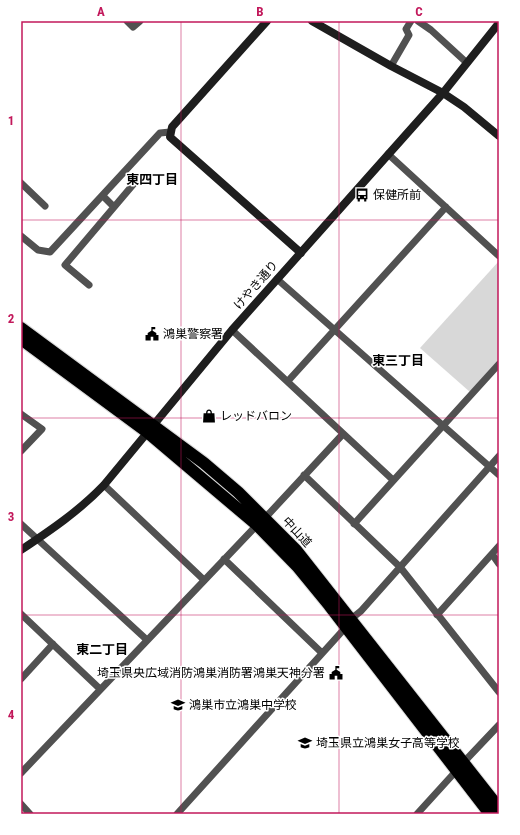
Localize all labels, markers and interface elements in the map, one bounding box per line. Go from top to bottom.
text: A [97,4,105,19]
text: B [256,4,264,19]
text: C [415,4,423,19]
text: 1 [8,113,14,128]
district label: 東四丁目 [126,172,178,187]
bus stop icon: 保健所前 [354,187,370,203]
place label: 保健所前 [373,188,421,202]
street label: けやき通り [231,258,281,312]
text: 2 [8,311,15,326]
public building icon: 鴻巣警察署 [144,326,160,342]
place label: 鴻巣警察署 [163,327,223,341]
district label: 東三丁目 [372,353,424,368]
shop icon: レッドバロン [201,408,217,424]
place label: レッドバロン [220,409,292,423]
text: 3 [8,509,14,524]
street label: 中山道 [280,514,314,550]
district label: 東二丁目 [76,642,128,657]
public building icon: 埼玉県央広域消防鴻巣消防署鴻巣天神分署 [328,665,344,681]
place label: 埼玉県央広域消防鴻巣消防署鴻巣天神分署 [97,666,325,680]
school or university icon: 鴻巣市立鴻巣中学校 [170,697,186,713]
place label: 鴻巣市立鴻巣中学校 [189,698,297,712]
text: 4 [8,707,15,722]
school or university icon: 埼玉県立鴻巣女子高等学校 [297,735,313,751]
place label: 埼玉県立鴻巣女子高等学校 [316,736,460,750]

